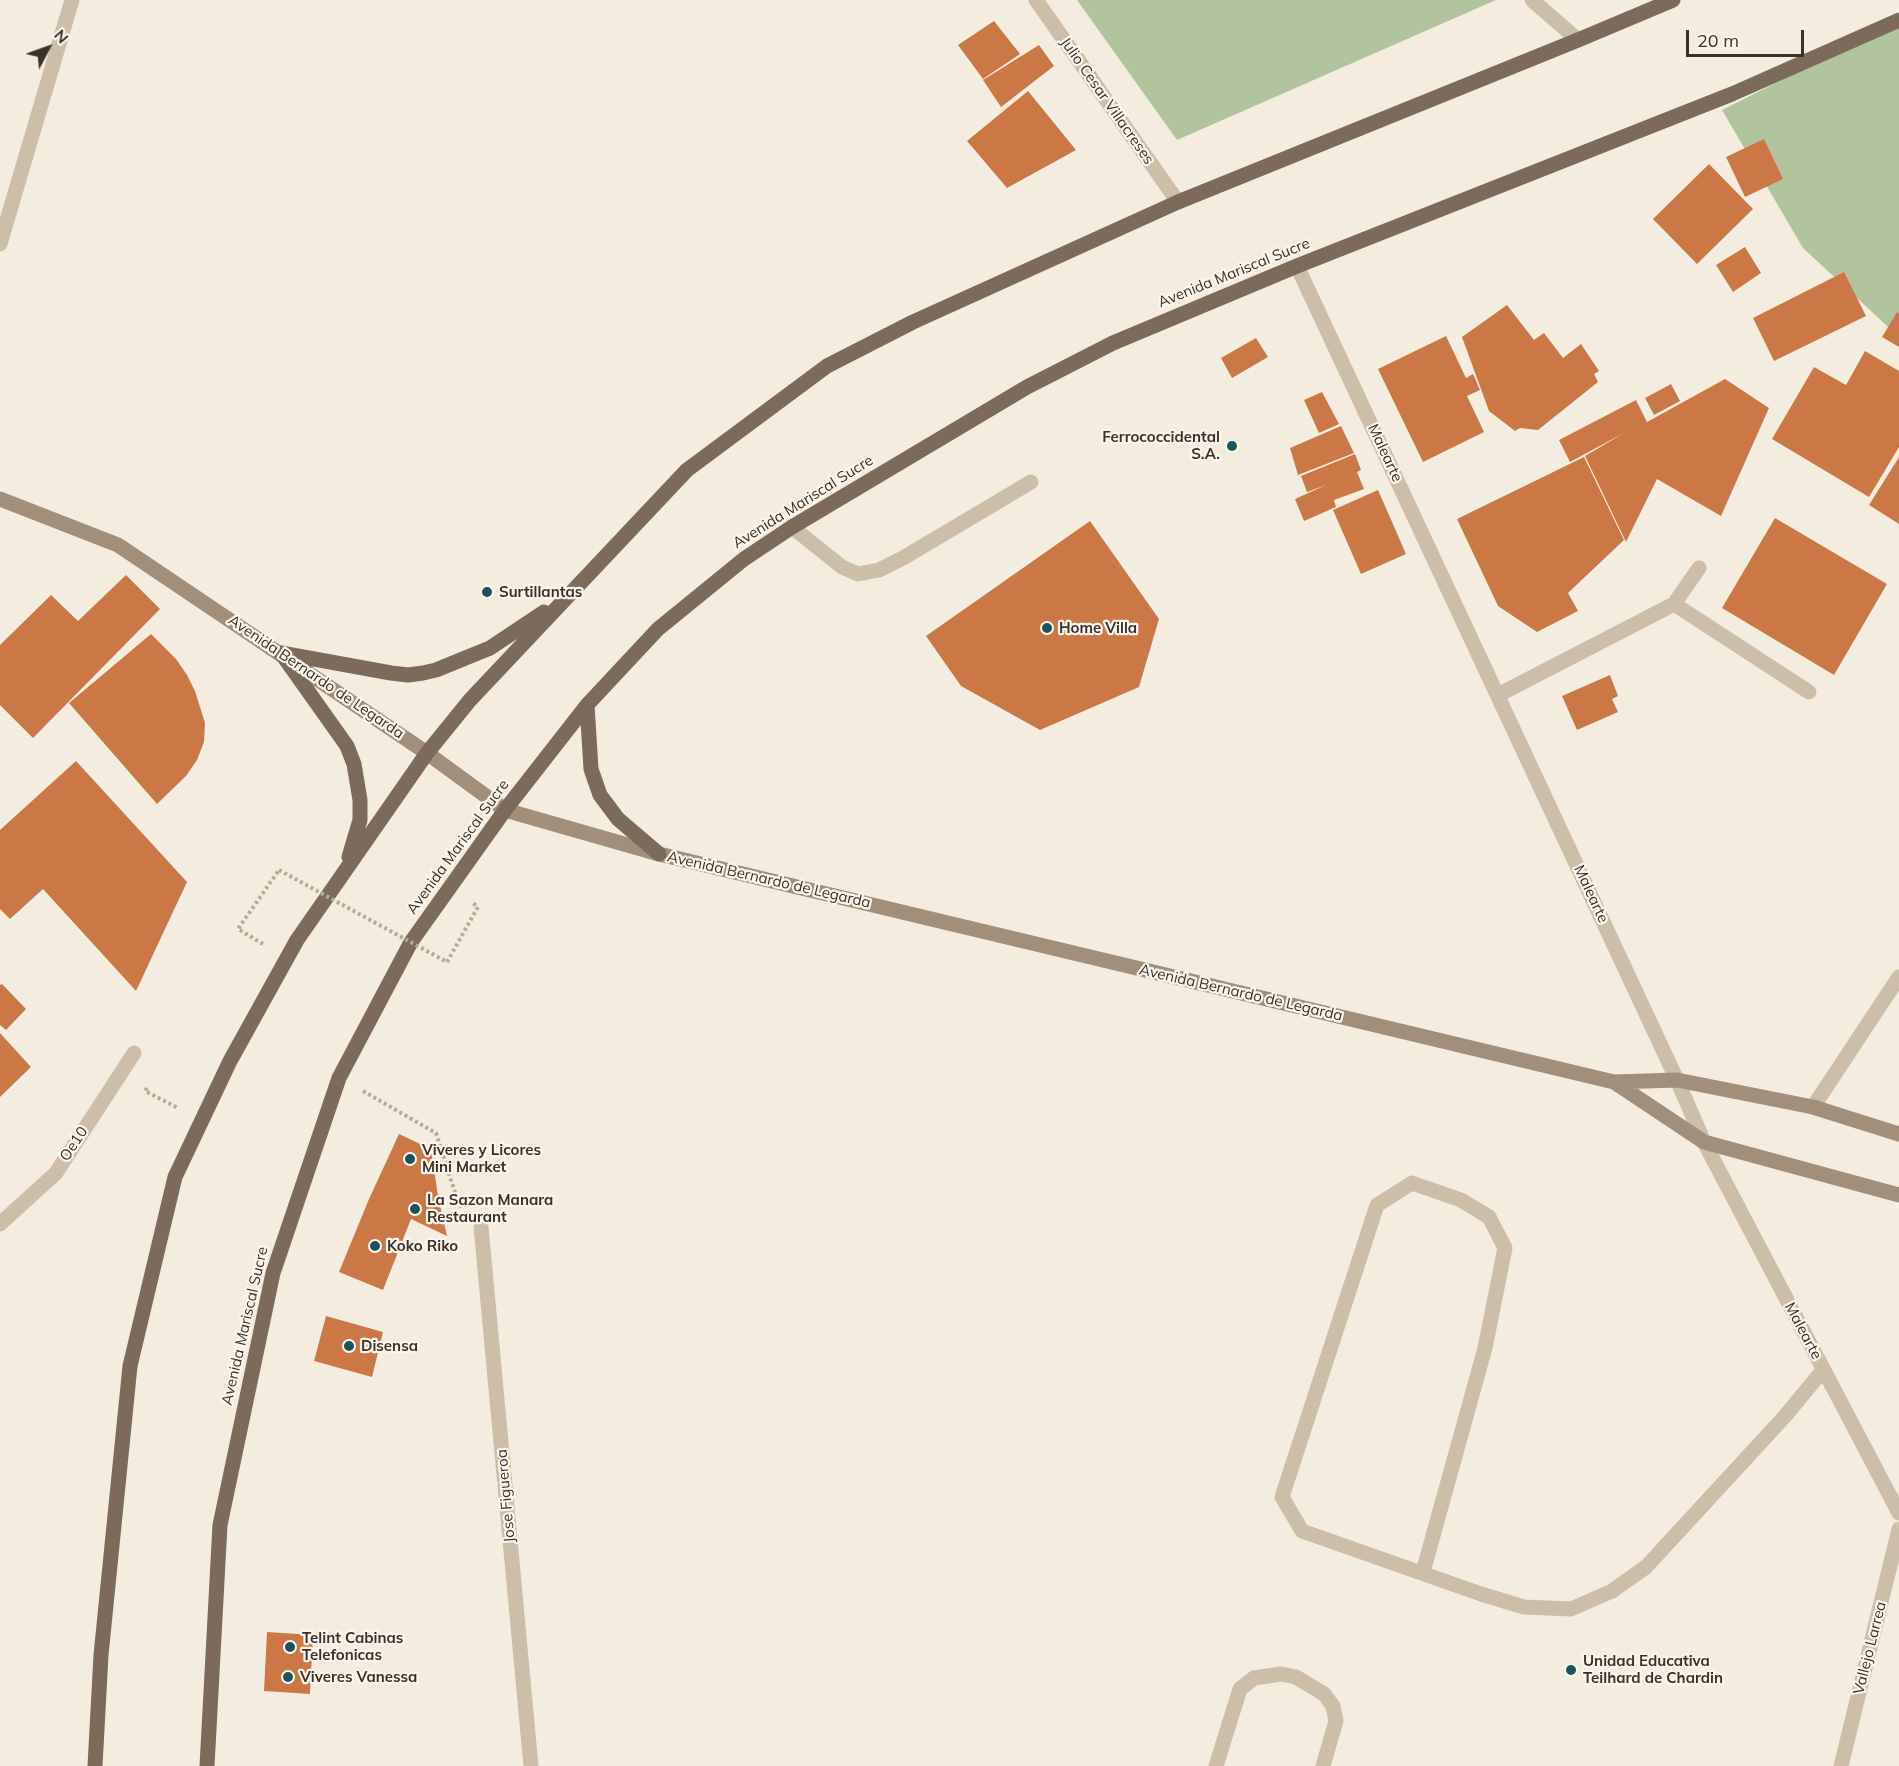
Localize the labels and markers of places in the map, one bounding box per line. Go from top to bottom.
place label: Ferrococcidental S.A. [1102,428,1220,463]
marker: Ferrococcidental S.A. [1225,439,1239,453]
place label: Surtillantas [499,583,582,601]
marker: Surtillantas [480,585,494,599]
place label: Home Villa [1059,619,1137,637]
marker: Home Villa [1040,621,1054,635]
place label: Viveres y Licores Mini Market [422,1141,541,1176]
marker: Viveres y Licores Mini Market [403,1152,417,1166]
place label: La Sazon Manara Restaurant [427,1191,553,1226]
marker: La Sazon Manara Restaurant [408,1202,422,1216]
place label: Koko Riko [387,1237,458,1255]
marker: Koko Riko [368,1239,382,1253]
place label: Disensa [361,1337,418,1355]
marker: Disensa [342,1339,356,1353]
place label: Telint Cabinas Telefonicas [302,1629,403,1664]
marker: Telint Cabinas Telefonicas [283,1640,297,1654]
place label: Unidad Educativa Teilhard de Chardin [1583,1652,1723,1687]
marker: Unidad Educativa Teilhard de Chardin [1564,1663,1578,1677]
place label: Viveres Vanessa [300,1668,417,1686]
marker: Viveres Vanessa [281,1670,295,1684]

